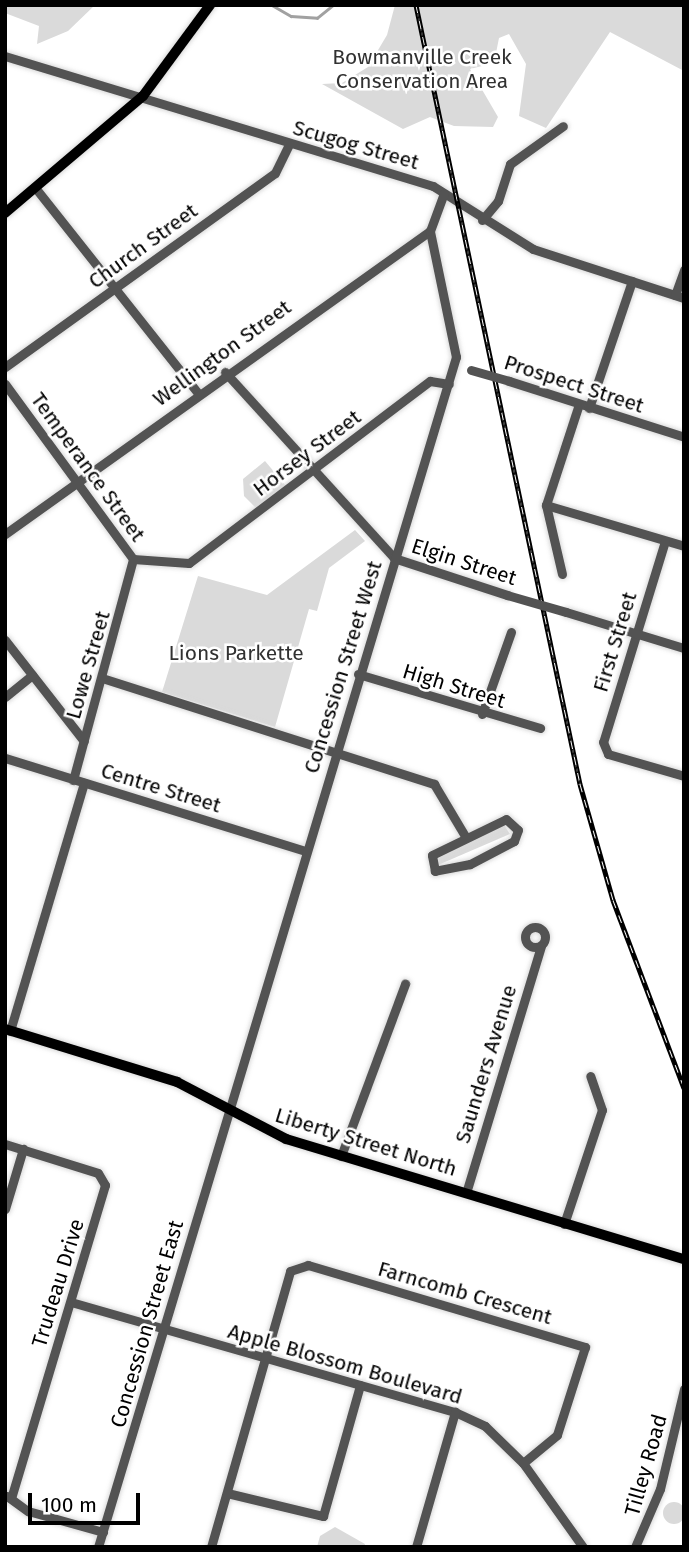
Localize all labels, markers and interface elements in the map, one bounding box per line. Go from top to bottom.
park label: Bowmanville Creek Conservation Area [332,44,512,94]
street label: Scugog Street [290,115,422,175]
street label: Church Street [84,198,202,294]
street label: Wellington Street [148,294,296,412]
street label: Prospect Street [501,350,647,418]
street label: Temperance Street [26,388,150,546]
street label: Horsey Street [248,404,366,502]
street label: Elgin Street [408,533,520,591]
street label: Concession Street West [299,558,387,776]
street label: First Street [588,589,642,695]
street label: Lowe Street [61,608,115,722]
park label: Lions Parkette [168,640,304,666]
street label: High Street [400,658,508,714]
street label: Centre Street [98,758,224,818]
street label: Saunders Avenue [450,982,522,1146]
street label: Liberty Street North [272,1102,460,1182]
street label: Trudeau Drive [27,1216,89,1350]
street label: Concession Street East [105,1217,189,1431]
street label: Farncomb Crescent [375,1256,555,1330]
street label: Apple Blossom Boulevard [225,1318,465,1410]
street label: Tilley Road [619,1411,673,1519]
scale bar [32,1478,144,1522]
text: 100 m [41,1492,97,1518]

